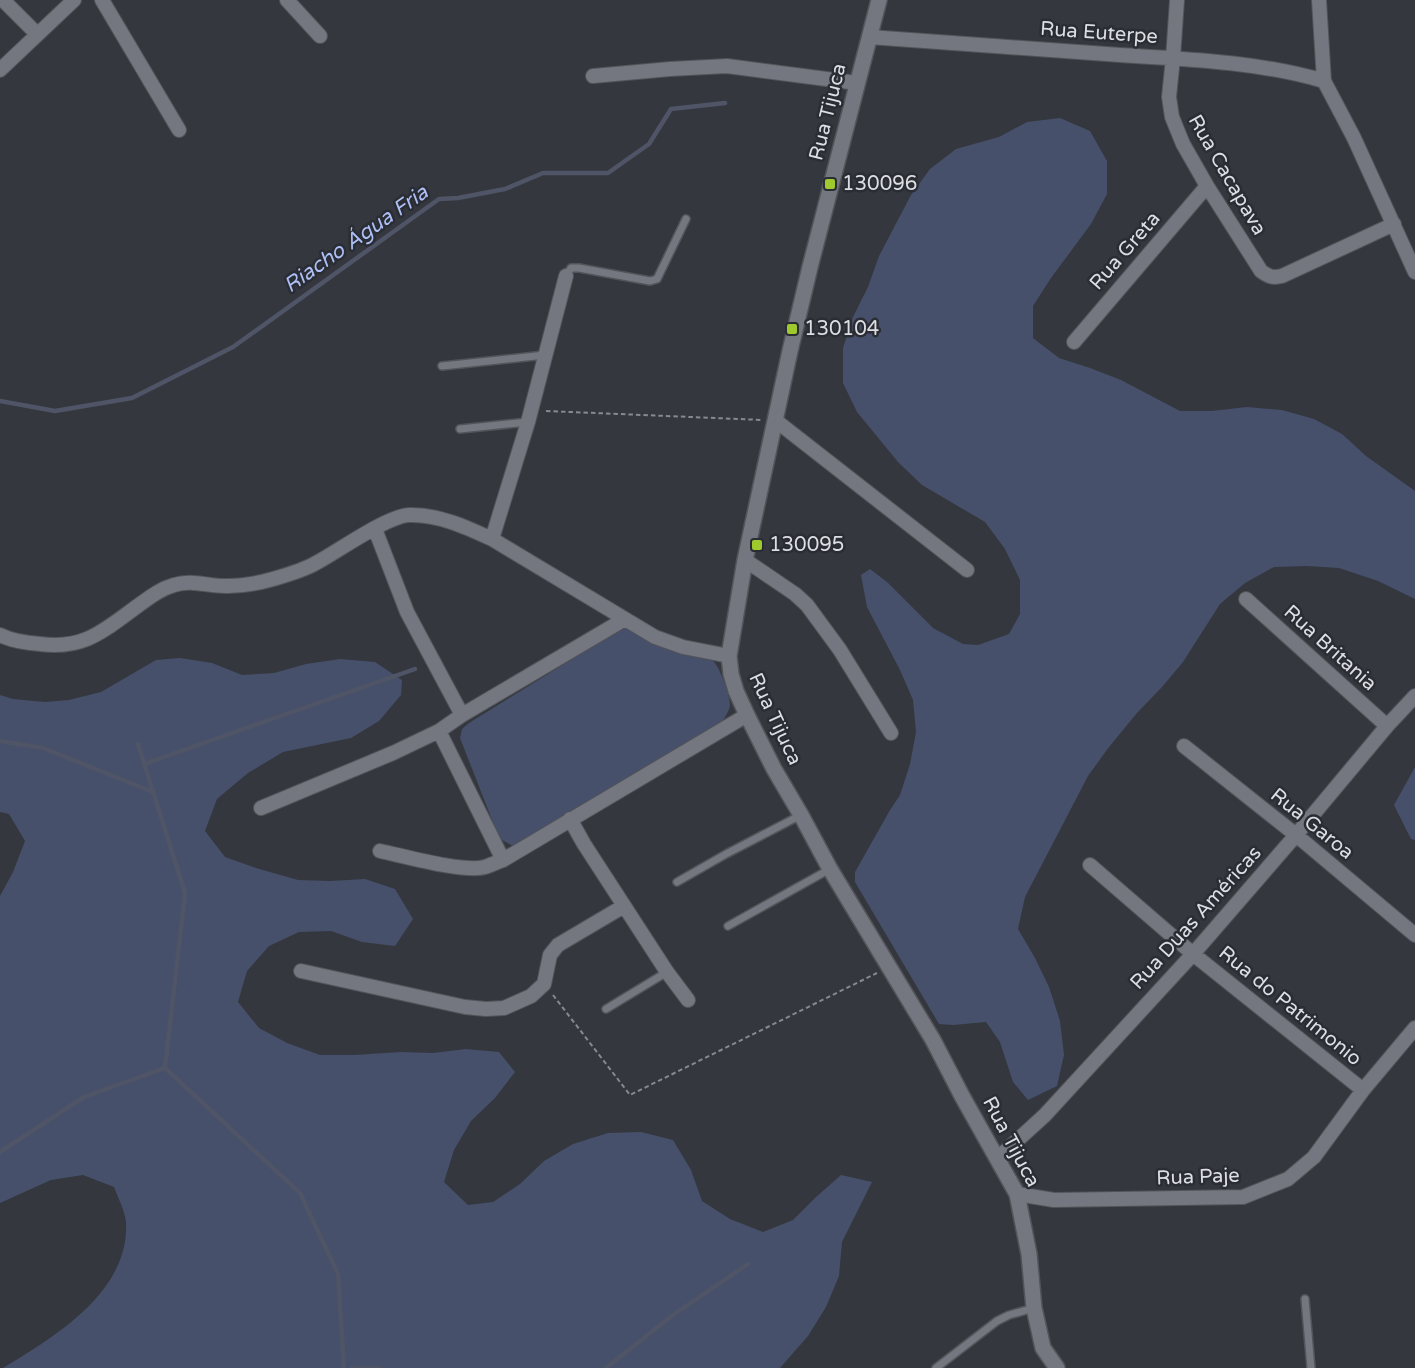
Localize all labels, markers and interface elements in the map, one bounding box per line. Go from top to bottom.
street label: Rua Euterpe [1039,17,1159,49]
street label: Rua Tijuca [804,61,852,163]
street label: Rua Cacapava [1183,110,1271,240]
place label: 130096 [842,172,917,196]
marker: 130096 [823,177,837,191]
water label: Riacho Água Fria [279,179,434,298]
street label: Rua Greta [1085,207,1165,295]
place label: 130104 [804,317,879,341]
marker: 130104 [785,322,799,336]
place label: 130095 [769,533,844,557]
marker: 130095 [750,538,764,552]
street label: Rua Britania [1279,600,1381,696]
street label: Rua Tijuca [743,669,807,769]
street label: Rua Garoa [1266,783,1358,865]
street label: Rua Duas Américas [1125,841,1267,995]
street label: Rua do Patrimonio [1214,941,1366,1071]
street label: Rua Tijuca [977,1093,1045,1191]
street label: Rua Paje [1156,1164,1240,1190]

